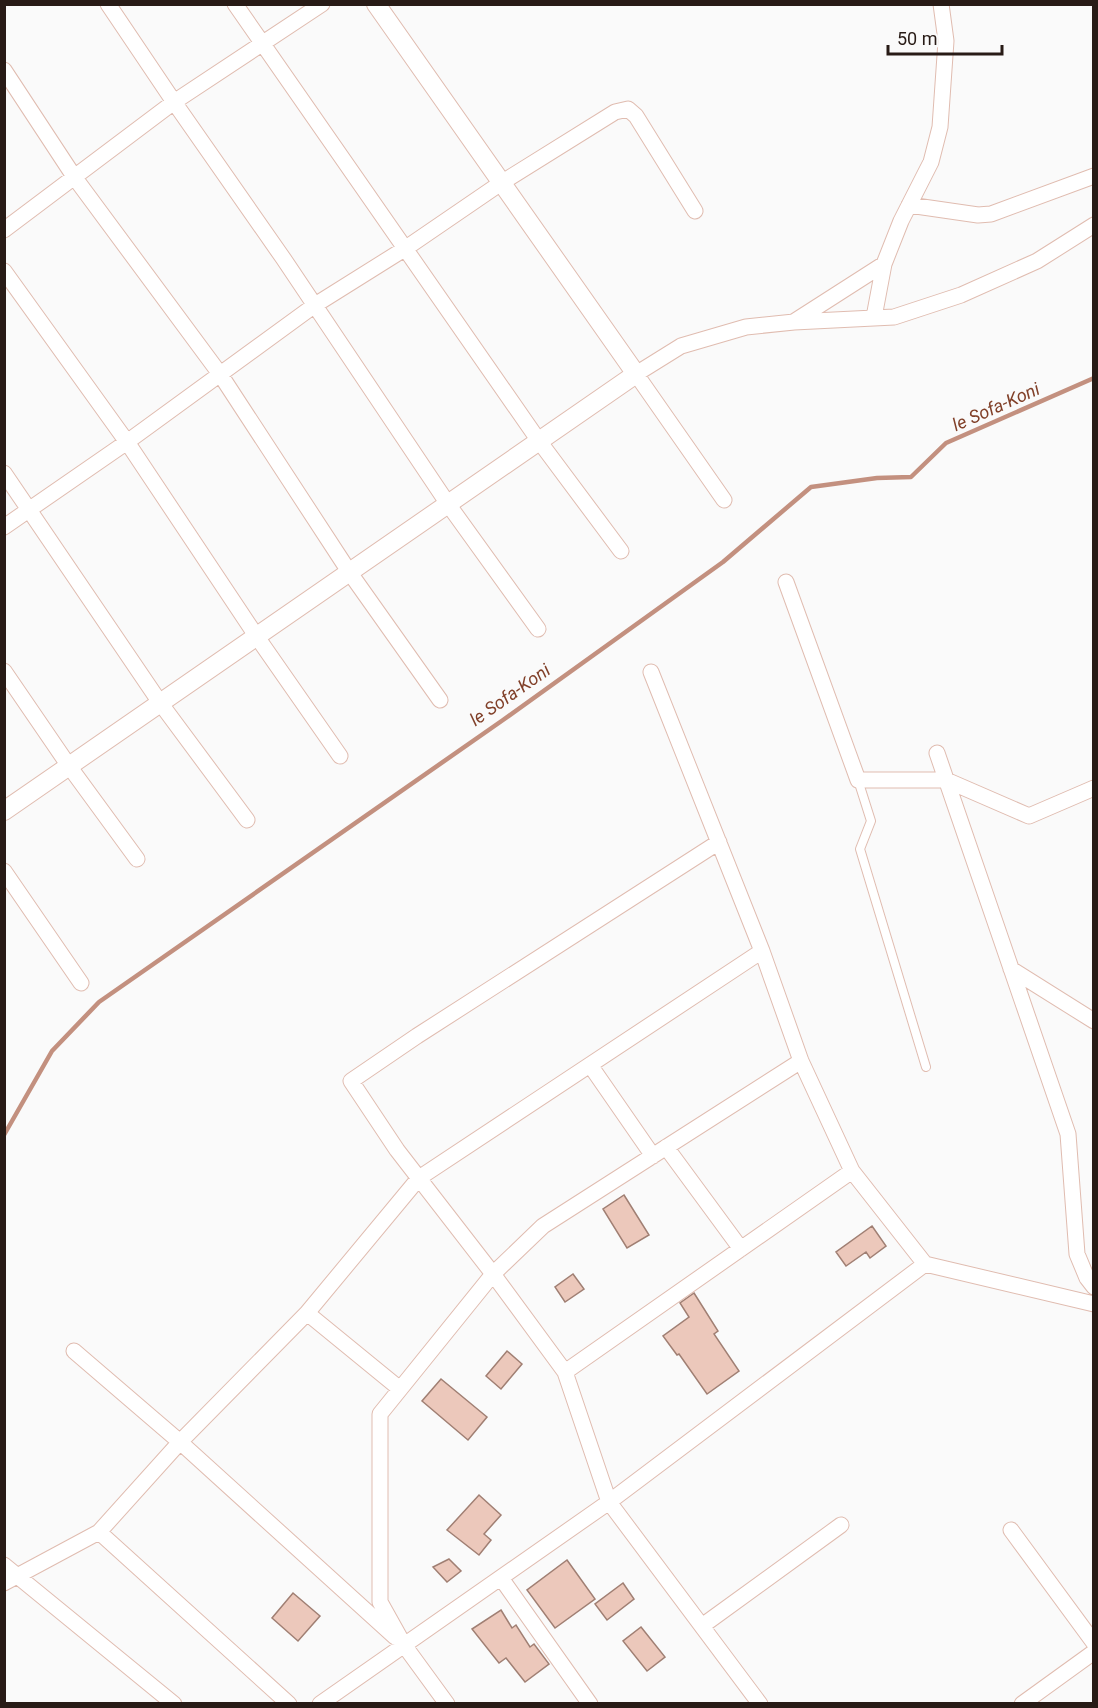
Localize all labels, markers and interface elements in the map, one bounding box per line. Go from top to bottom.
scale bar [888,18,1002,56]
text: 50 m [897,28,937,49]
water label: le Sofa-Koni [949,378,1043,435]
water label: le Sofa-Koni [466,659,555,730]

